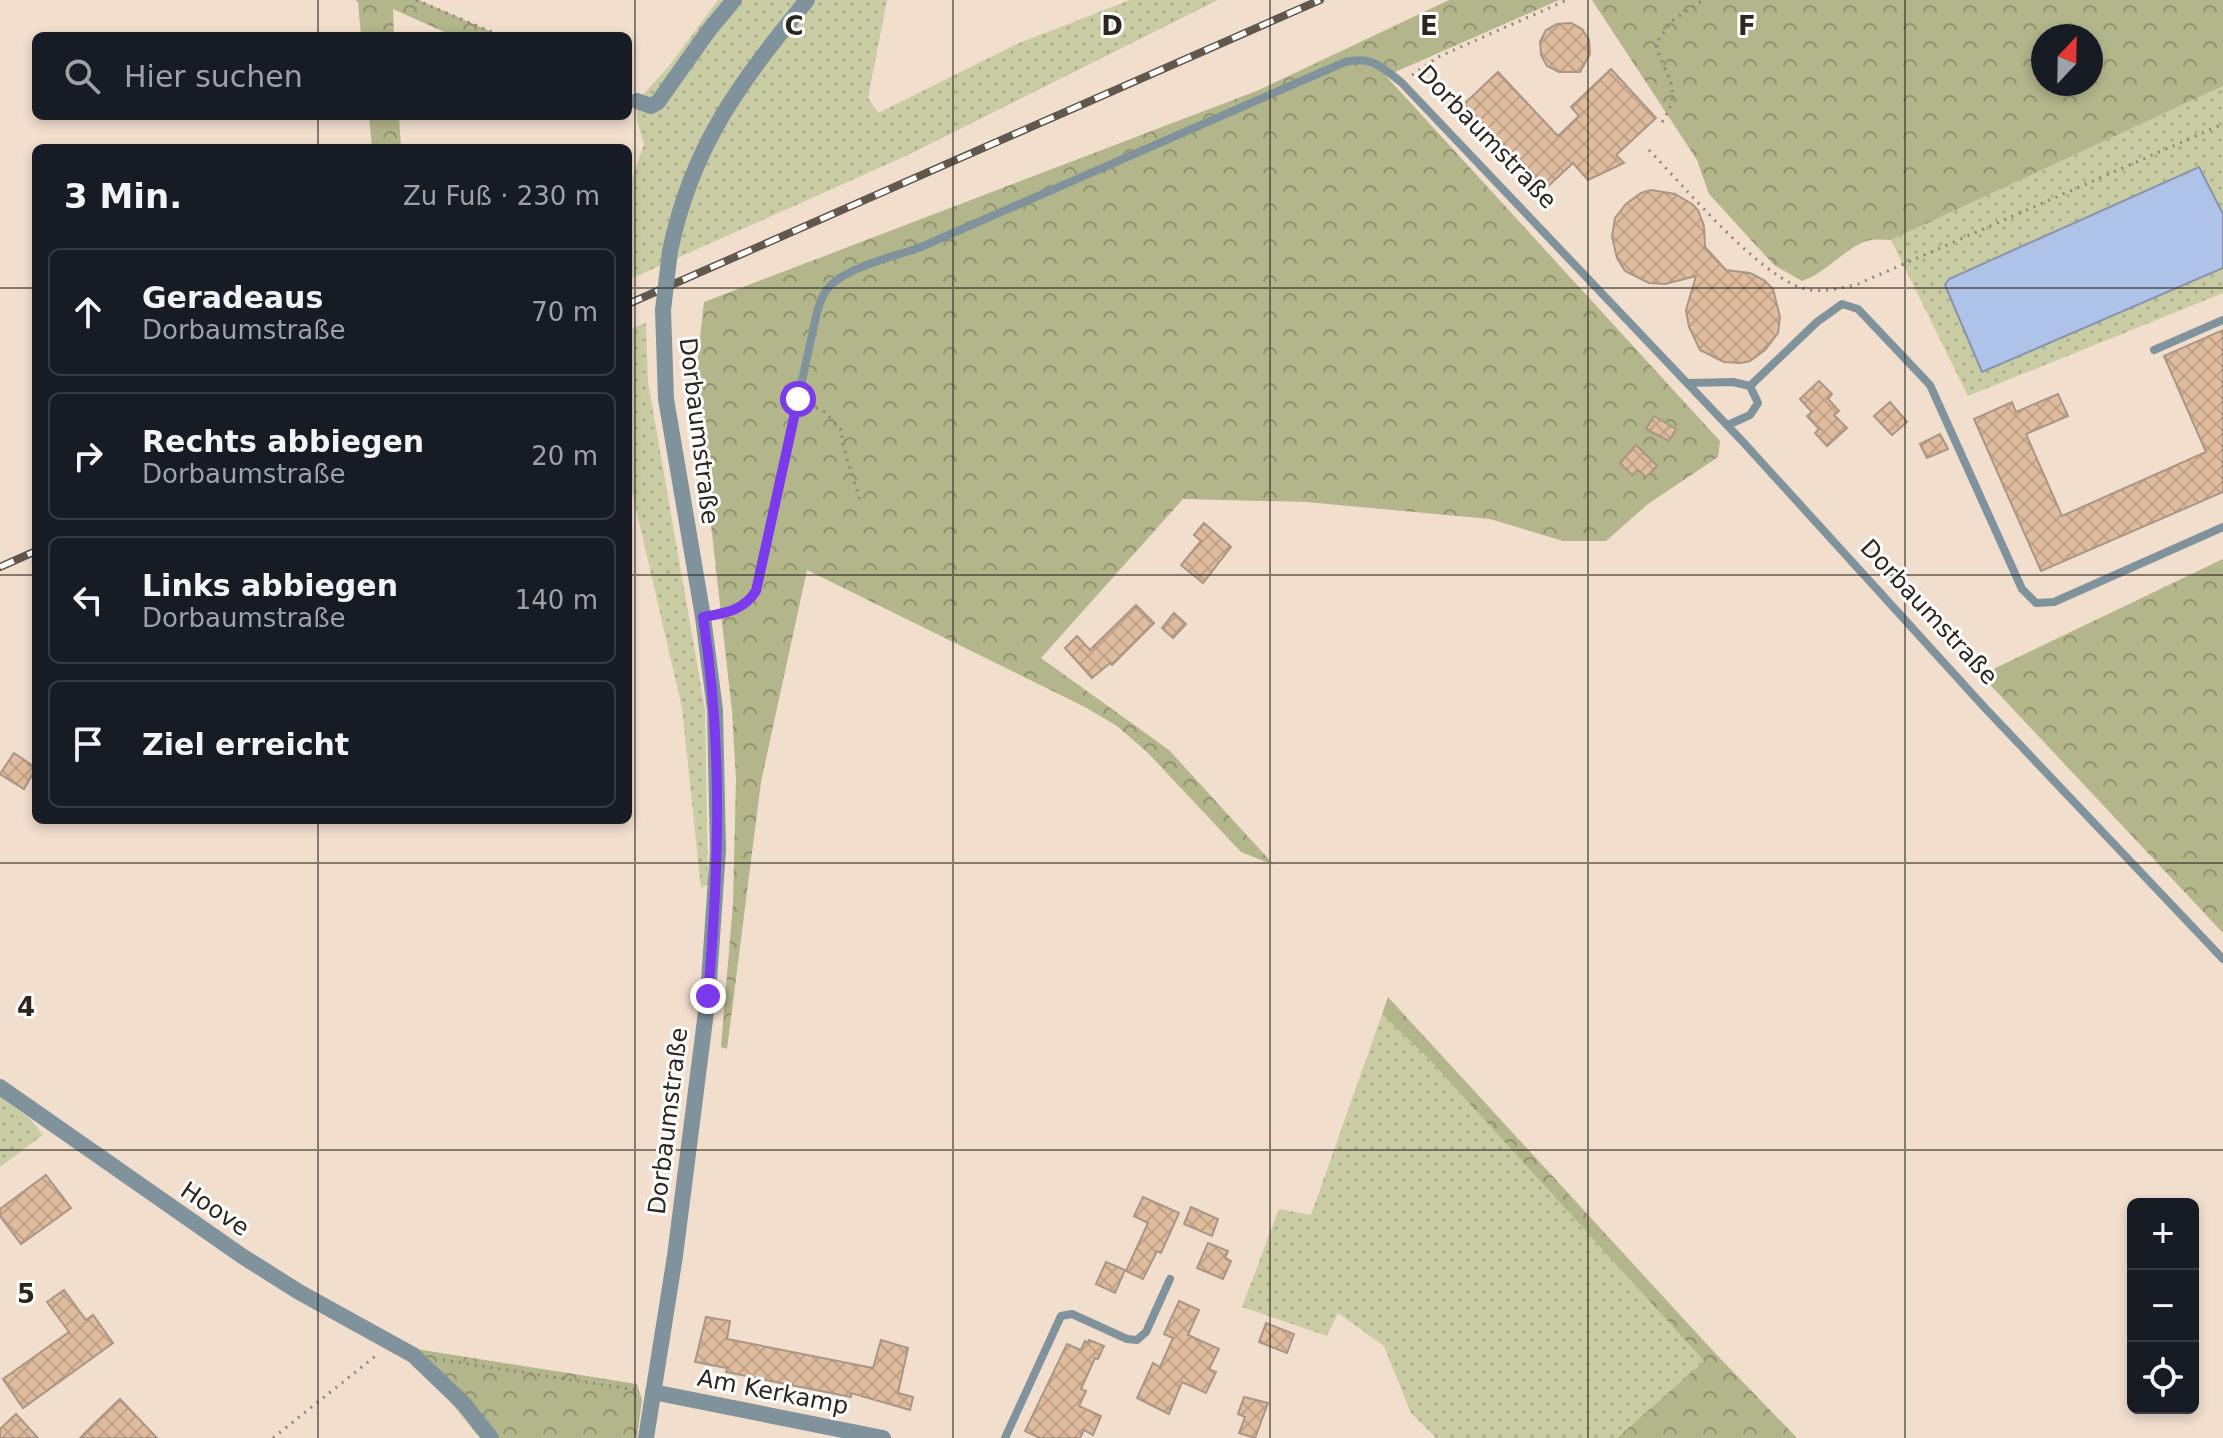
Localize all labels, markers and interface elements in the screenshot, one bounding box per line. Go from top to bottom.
text: C [784,11,804,41]
text: D [1101,11,1123,41]
text: E [1420,11,1438,41]
text: F [1738,11,1756,41]
north arrow [2031,24,2103,96]
search box [32,32,632,120]
icon: search [60,54,104,98]
text: Hier suchen [124,59,303,94]
street label: Dorbaumstraße [1412,60,1562,214]
text: 3 Min. [64,176,182,216]
text: Zu Fuß · 230 m [403,181,600,211]
text: Geradeaus [142,280,323,315]
icon: ahead [66,290,110,334]
text: 70 m [531,297,598,327]
text: Dorbaumstraße [142,315,346,345]
street label: Dorbaumstraße [674,336,724,526]
route start [780,381,816,417]
text: Rechts abbiegen [142,424,424,459]
icon: right [66,434,110,478]
text: 20 m [531,441,598,471]
text: Dorbaumstraße [142,459,346,489]
street label: Dorbaumstraße [1855,534,2003,690]
text: Links abbiegen [142,568,398,603]
icon: left [66,578,110,622]
text: 140 m [515,585,598,615]
text: Dorbaumstraße [142,603,346,633]
icon: arrive [66,722,110,766]
text: Ziel erreicht [142,727,349,762]
route end [690,978,726,1014]
text: 4 [17,992,35,1022]
street label: Dorbaumstraße [643,1026,693,1216]
street label: Hoove [176,1176,254,1242]
map controls [2127,1198,2199,1414]
button: + [2127,1198,2199,1270]
button: − [2127,1270,2199,1342]
text: 5 [17,1279,35,1309]
button: locate [2127,1342,2199,1414]
street label: Am Kerkamp [695,1364,851,1420]

